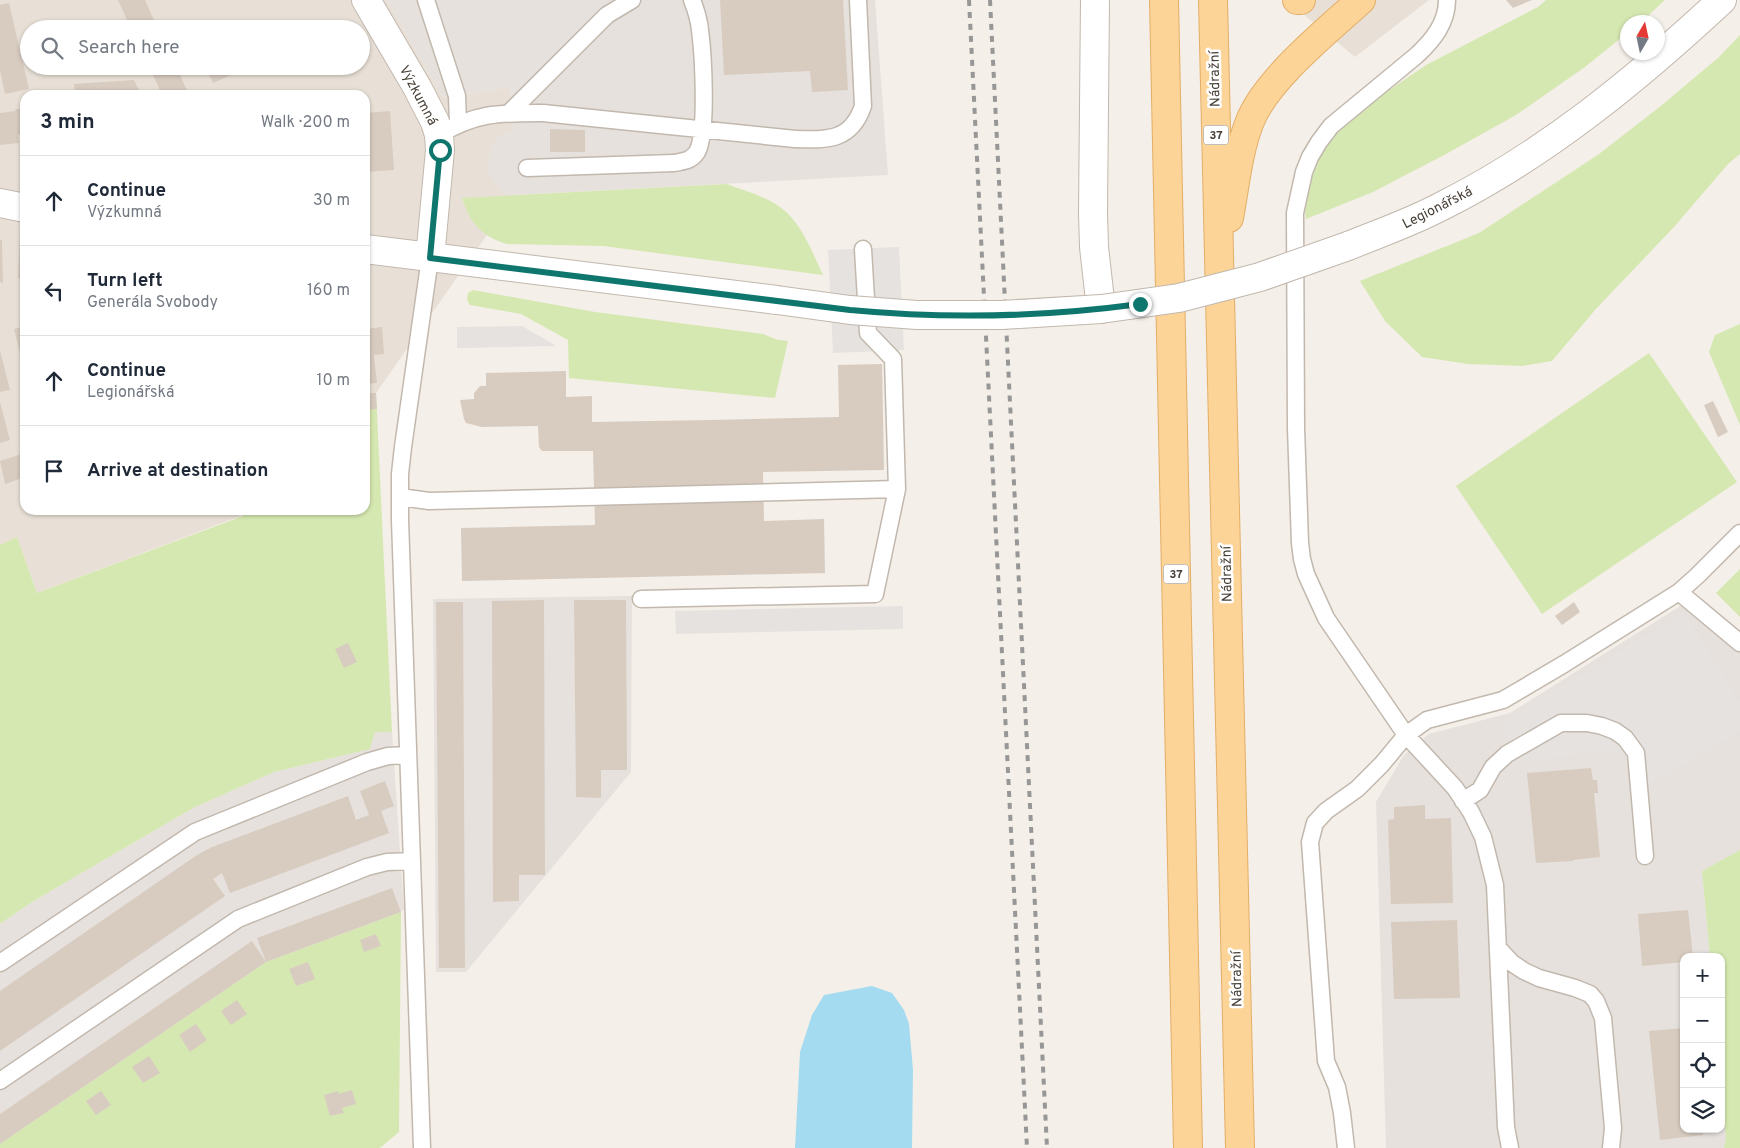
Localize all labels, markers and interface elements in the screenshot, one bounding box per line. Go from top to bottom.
north arrow [1620,15,1665,60]
search box [20,20,370,75]
icon: search [38,34,66,62]
text: Search here [78,36,180,60]
street label: Nádražní [1206,49,1224,107]
street label: Výzkumná [395,63,441,129]
text: 3 min [40,109,95,136]
text: Walk · 200 m [261,113,350,133]
road number: 37 [1204,126,1228,144]
route start [429,139,452,162]
text: Continue [87,179,166,203]
street label: Legionářská [1400,183,1476,233]
icon: ahead [40,187,68,215]
text: 30 m [313,191,350,211]
text: Výzkumná [87,203,162,223]
text: Turn left [87,269,163,293]
icon: left [40,277,68,305]
text: 160 m [307,281,350,301]
text: Generála Svobody [87,293,218,313]
route end [1129,293,1152,316]
text: Continue [87,359,166,383]
icon: ahead [40,367,68,395]
text: 10 m [316,371,350,391]
text: Legionářská [87,383,174,403]
icon: arrive [40,457,68,485]
text: Arrive at destination [87,459,268,483]
street label: Nádražní [1218,544,1236,602]
road number: 37 [1164,564,1188,584]
street label: Nádražní [1228,949,1246,1007]
map controls [1680,953,1725,1133]
button: + [1680,953,1725,998]
button: − [1680,998,1725,1043]
button: locate [1680,1043,1725,1088]
button: layers [1680,1088,1725,1133]

